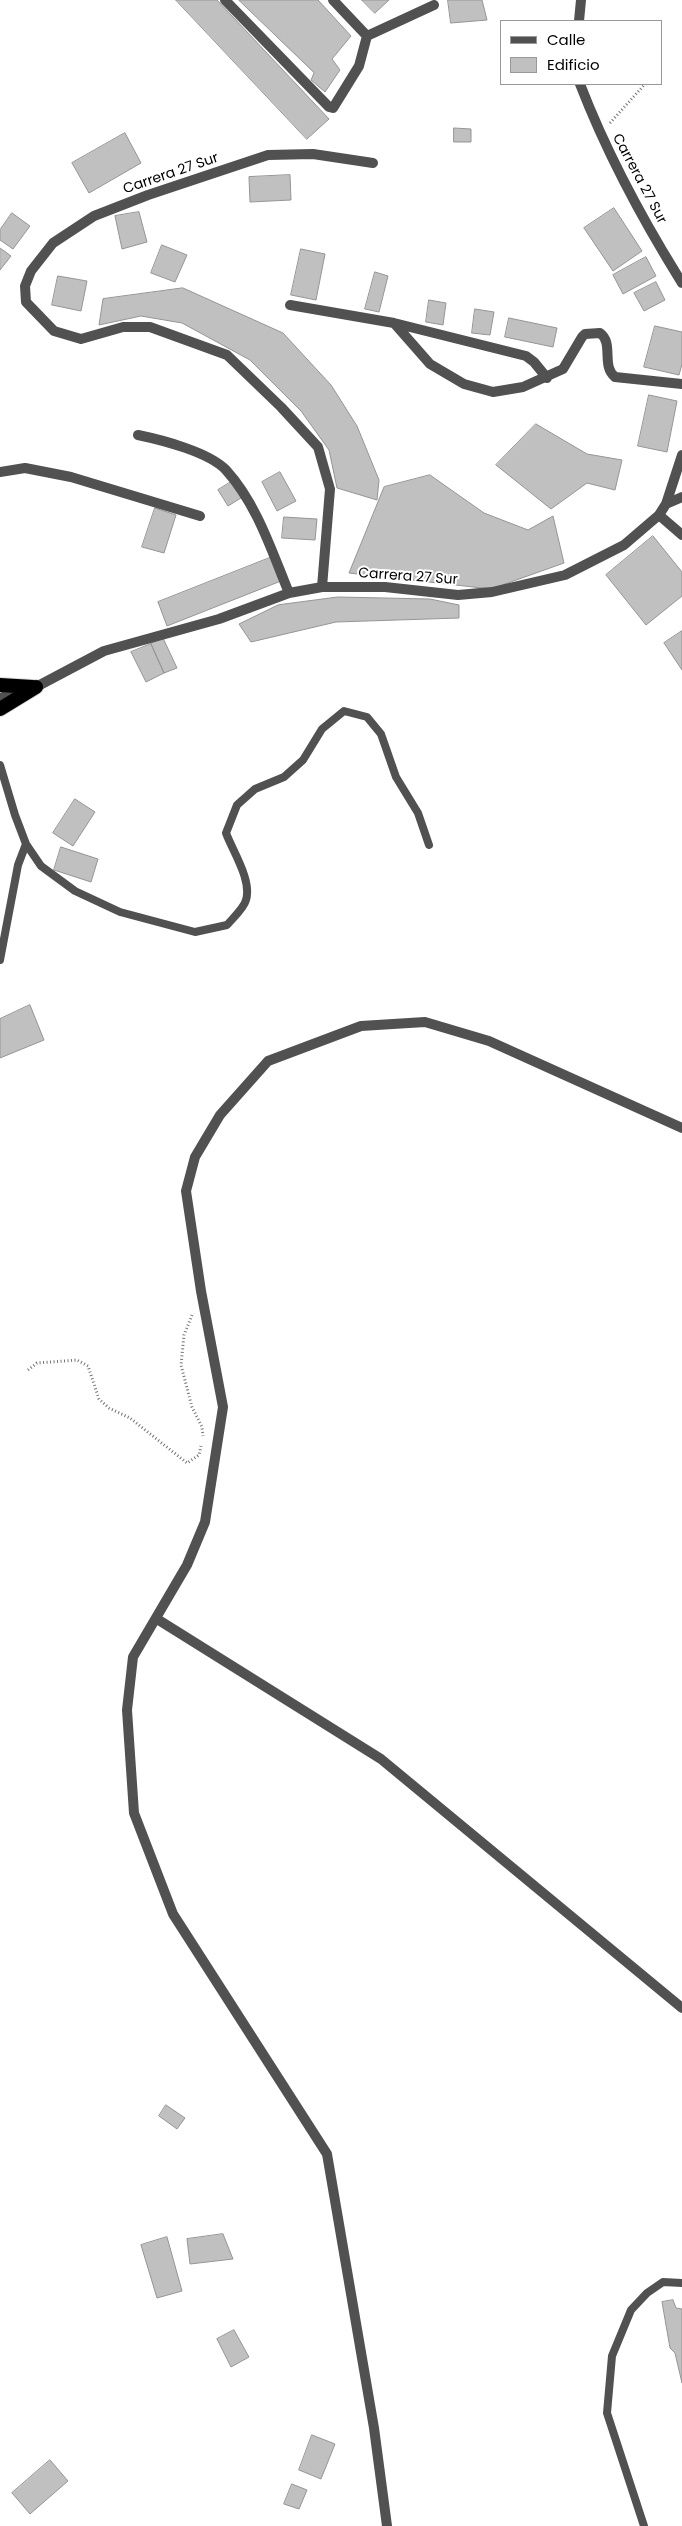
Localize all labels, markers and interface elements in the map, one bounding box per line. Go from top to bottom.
legend [500,20,662,85]
text: Calle [547,29,585,50]
text: Edificio [547,54,600,75]
street label: Carrera 27 Sur [608,131,670,227]
street label: Carrera 27 Sur [121,150,221,198]
street label: Carrera 27 Sur [358,565,458,589]

